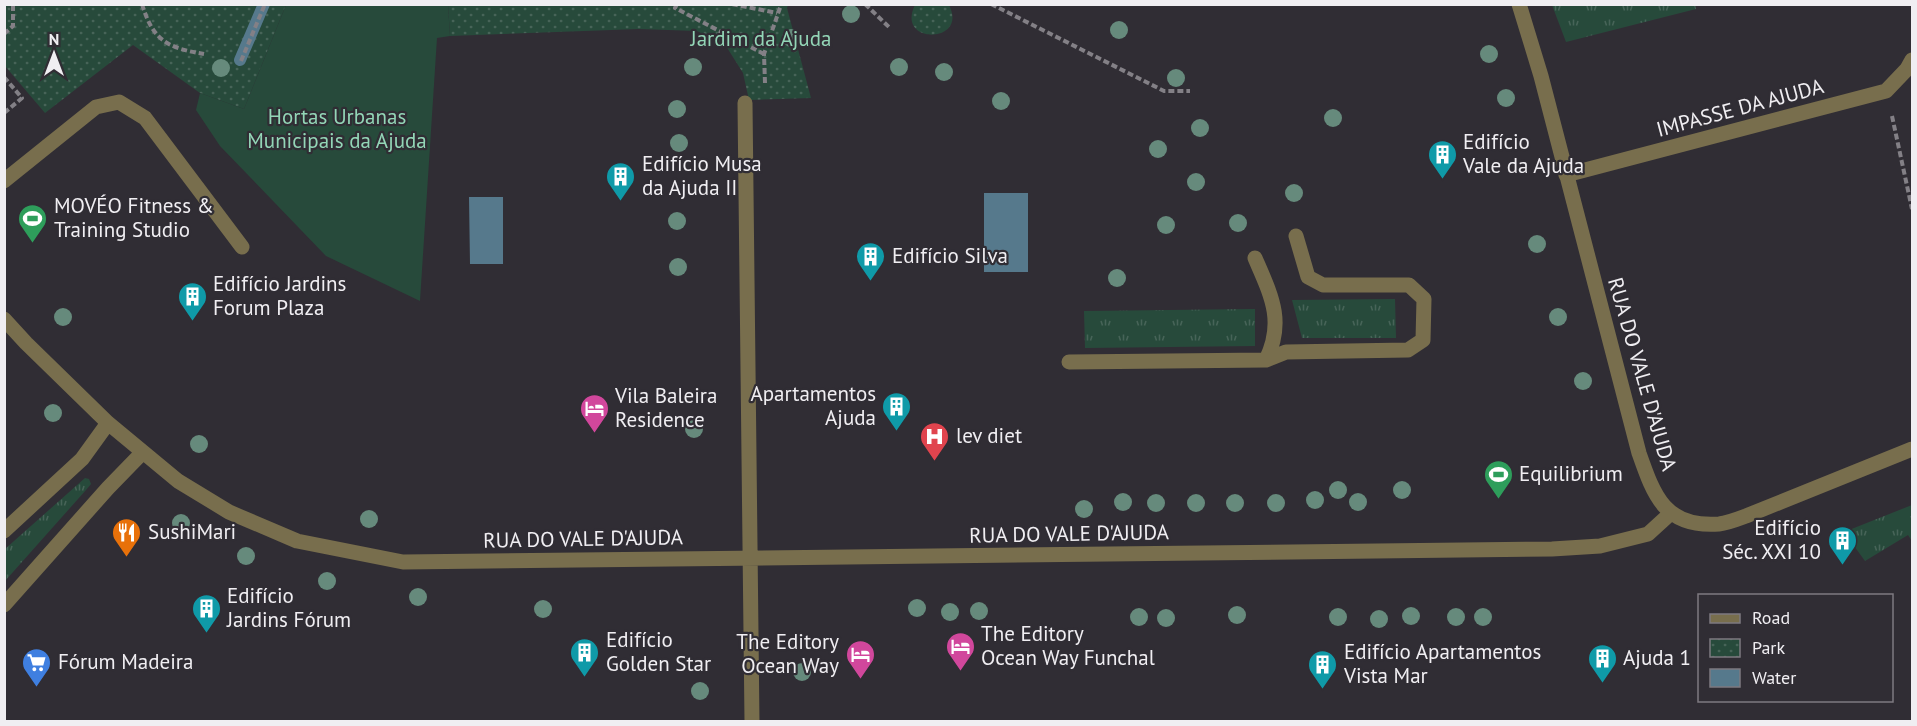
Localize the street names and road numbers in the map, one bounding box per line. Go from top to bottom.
street label: IMPASSE DA AJUDA [1653,72,1827,143]
street label: RUA DO VALE D'AJUDA [1602,274,1683,474]
street label: RUA DO VALE D'AJUDA [969,518,1170,549]
street label: RUA DO VALE D'AJUDA [483,523,684,554]

